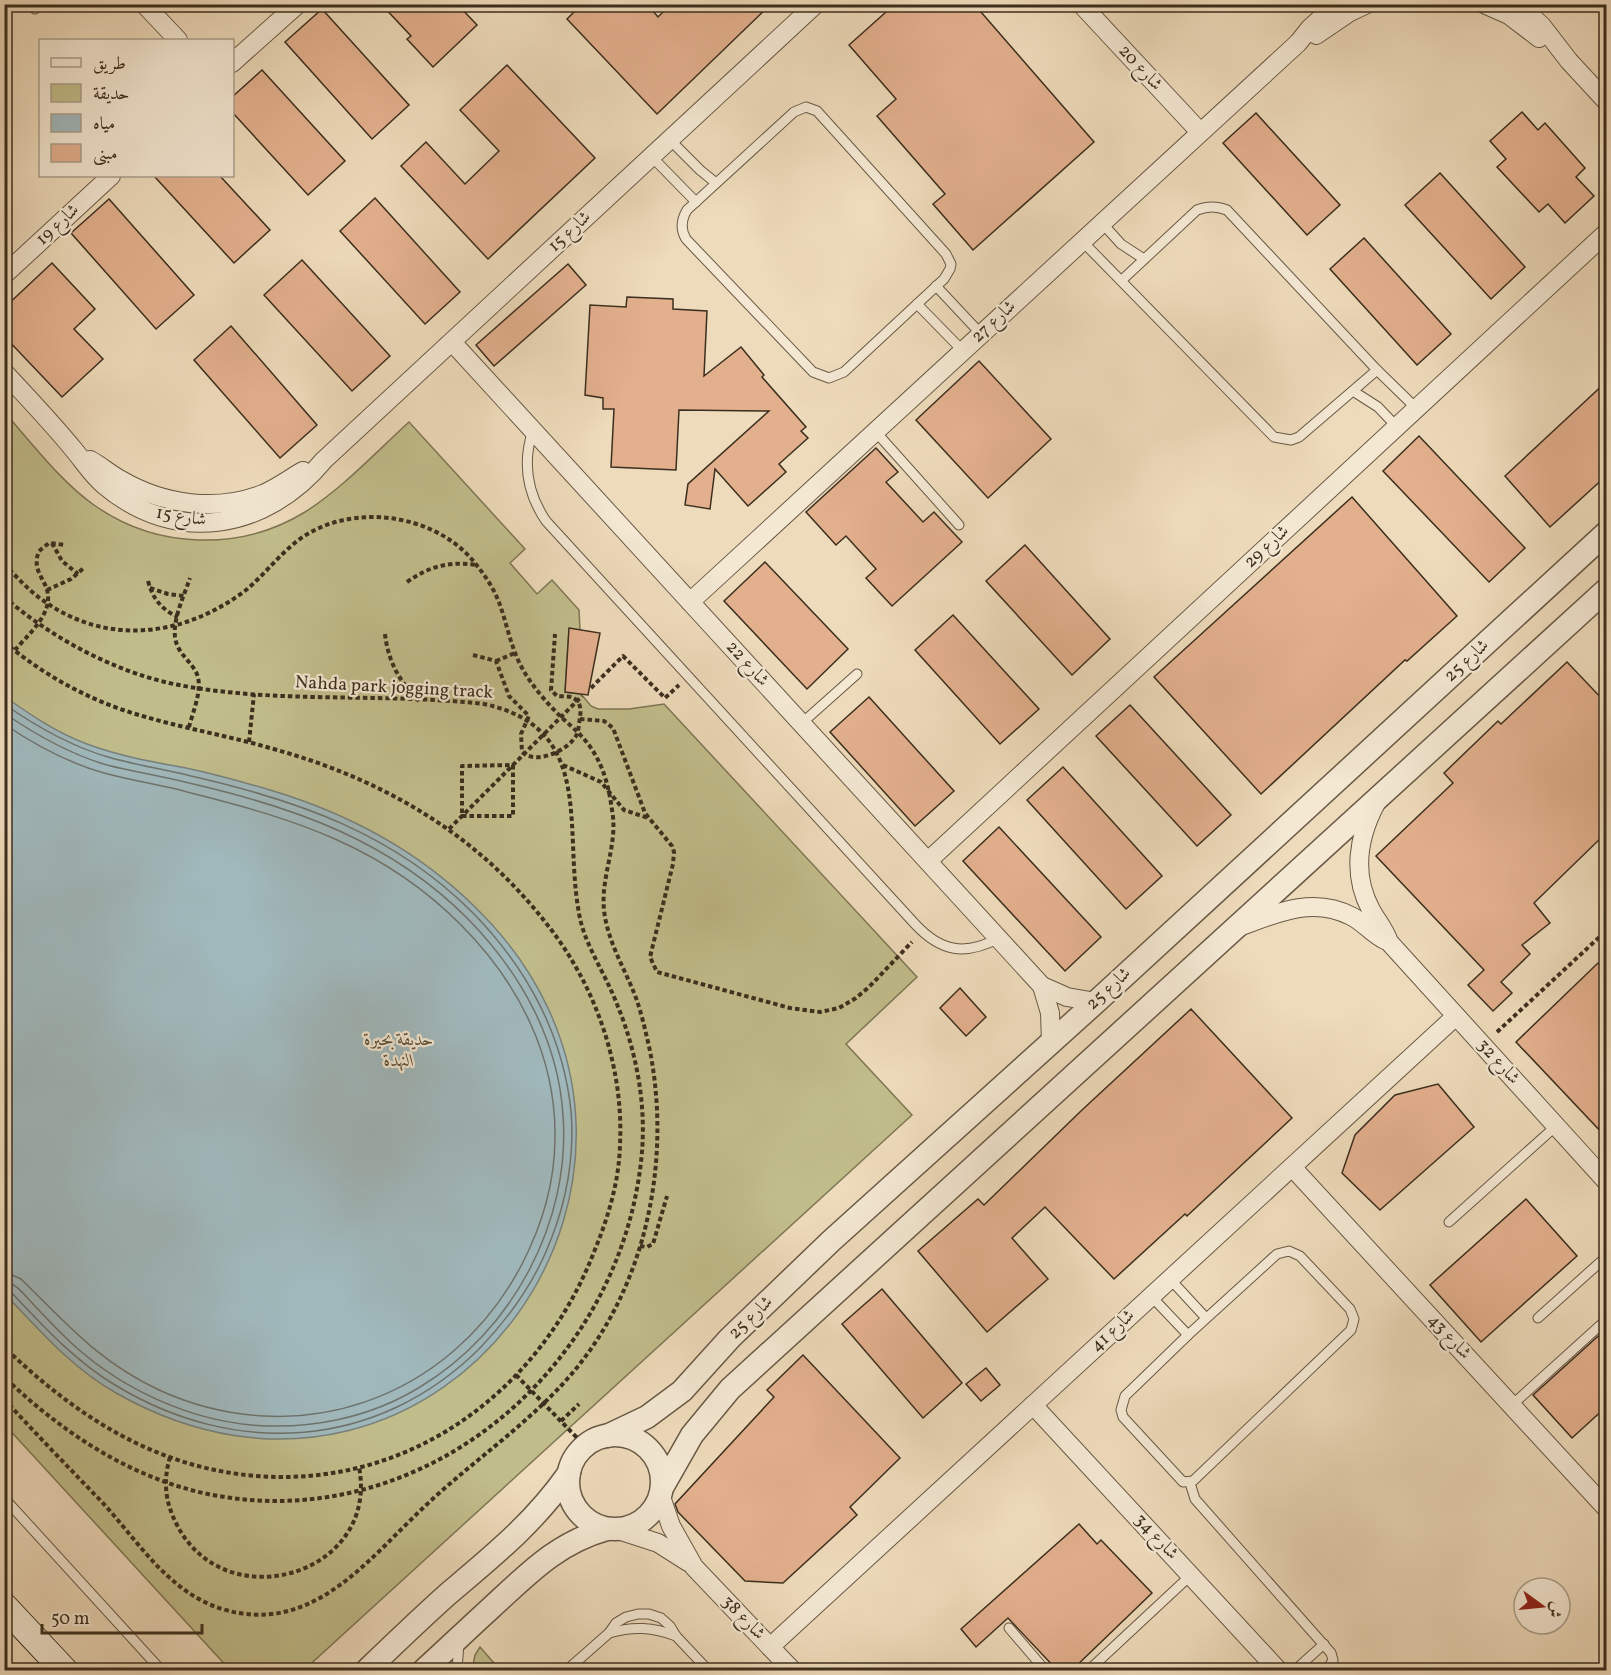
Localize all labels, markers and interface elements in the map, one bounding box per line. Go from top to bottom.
legend [39,39,234,177]
street label: شارع 20 [1111,39,1168,97]
text: طريق [93,52,126,77]
text: حديقة [93,82,129,107]
text: مياه [93,112,115,137]
text: مبنى [93,142,118,167]
street label: شارع 19 [31,198,86,252]
street label: شارع 15 [543,206,598,259]
street label: شارع 27 [966,295,1023,350]
street label: شارع 15 [154,501,208,534]
street label: شارع 29 [1239,520,1296,575]
street label: شارع 25 [1439,634,1496,689]
street label: شارع 22 [719,635,774,693]
street label: Nahda park jogging track [294,670,494,706]
street label: شارع 25 [1081,962,1138,1017]
park label: حديقة بحيرة النهدة [363,1028,434,1074]
street label: شارع 32 [1470,1034,1525,1091]
street label: شارع 25 [723,1291,780,1346]
street label: شارع 41 [1085,1304,1141,1359]
street label: شارع 43 [1421,1309,1477,1366]
street label: شارع 34 [1127,1508,1184,1566]
north arrow [1512,1576,1572,1636]
street label: شارع 38 [715,1590,770,1647]
scale bar [42,1597,202,1635]
text: ش [1542,1599,1567,1620]
text: 50 m [51,1607,90,1632]

